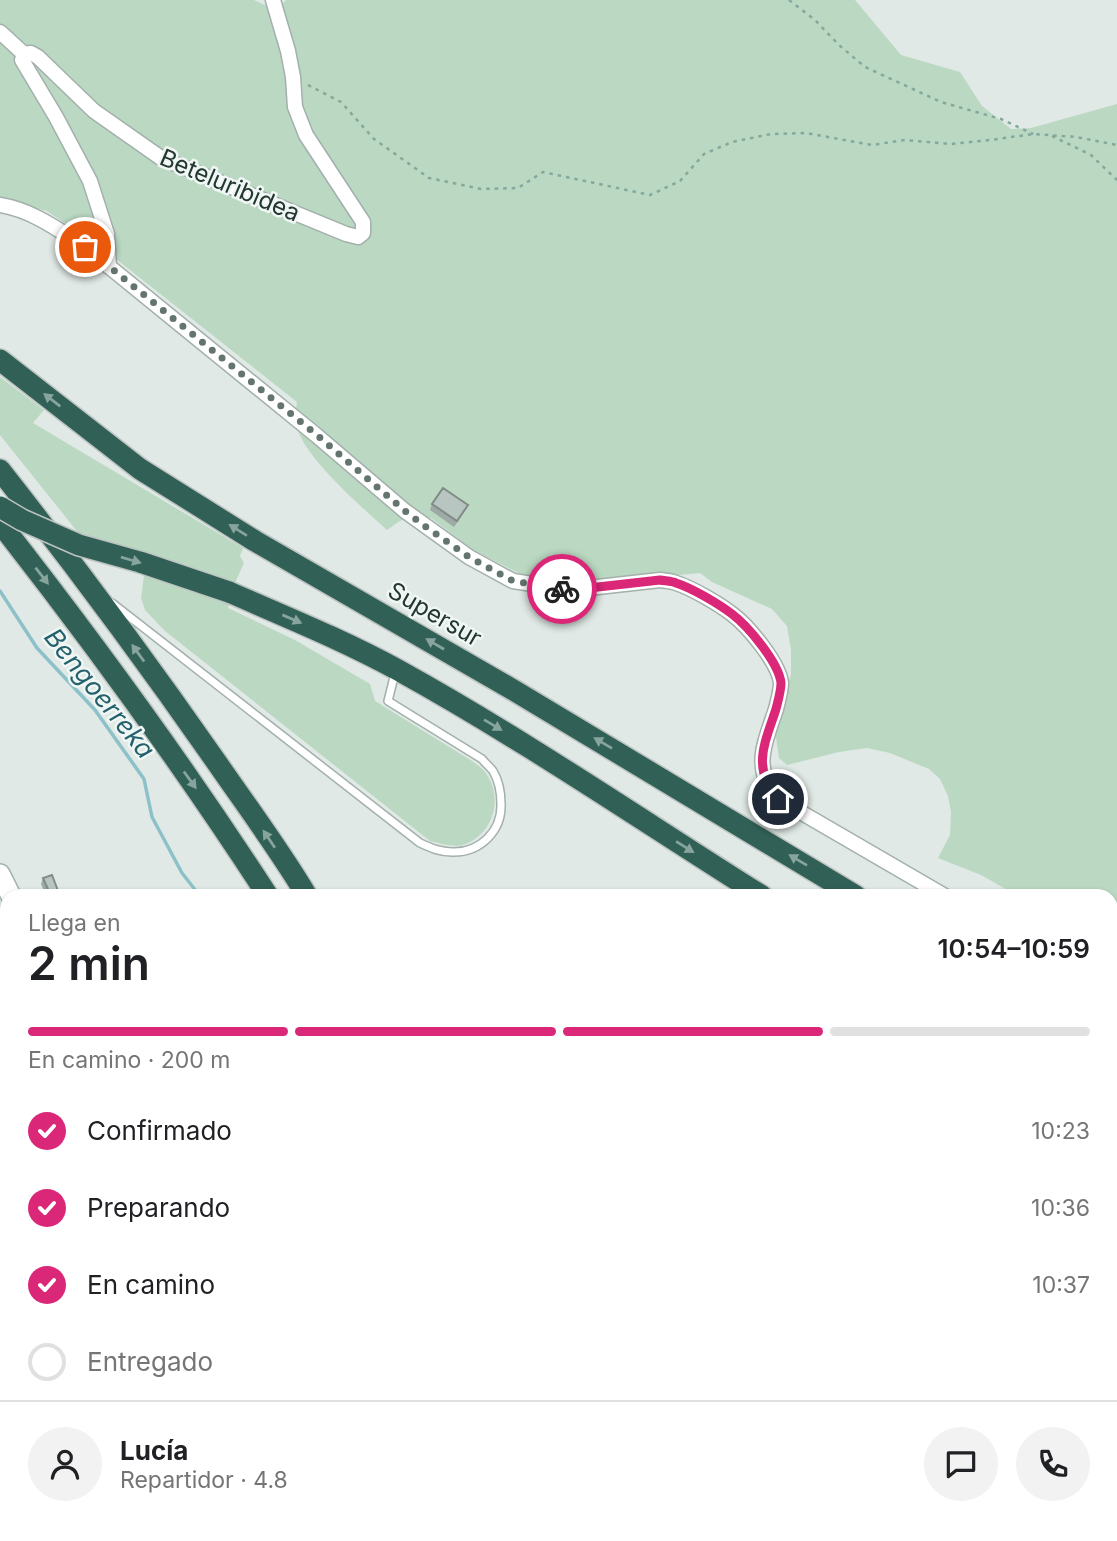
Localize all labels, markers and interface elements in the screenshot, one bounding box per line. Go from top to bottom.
street label: Beteluribidea [156,142,304,228]
pin [55,217,115,277]
icon: bag [66,228,104,266]
one-way arrow [43,394,61,408]
one-way arrow [229,524,248,537]
courier [527,554,597,624]
one-way arrow [120,555,142,566]
one-way arrow [34,568,49,585]
icon: bike [543,570,581,608]
street label: Supersur [383,576,487,652]
one-way arrow [282,613,302,625]
water label: Bengoerreka [38,622,162,764]
one-way arrow [425,638,445,650]
one-way arrow [132,644,146,662]
one-way arrow [484,719,503,731]
one-way arrow [594,737,613,749]
pin [748,769,808,829]
one-way arrow [183,771,197,789]
icon: home [759,780,797,818]
one-way arrow [262,830,276,848]
one-way arrow [675,841,695,854]
one-way arrow [789,854,808,867]
text: Llega en [28,909,120,937]
text: 10:54–10:59 [937,933,1090,964]
text: 2 min [28,935,150,991]
text: En camino · 200 m [28,1046,231,1074]
icon: check [28,1112,66,1150]
text: Confirmado [87,1115,232,1146]
text: 10:23 [1031,1117,1090,1145]
icon: check [28,1189,66,1227]
text: Preparando [87,1192,230,1223]
text: 10:36 [1031,1194,1090,1222]
icon: check [28,1266,66,1304]
text: En camino [87,1269,215,1300]
text: 10:37 [1032,1271,1090,1299]
text: Entregado [87,1346,213,1377]
button: person [28,1427,102,1501]
button: chat [924,1427,998,1501]
button: phone [1016,1427,1090,1501]
text: Lucía [120,1435,188,1466]
text: Repartidor · 4.8 [120,1466,288,1494]

